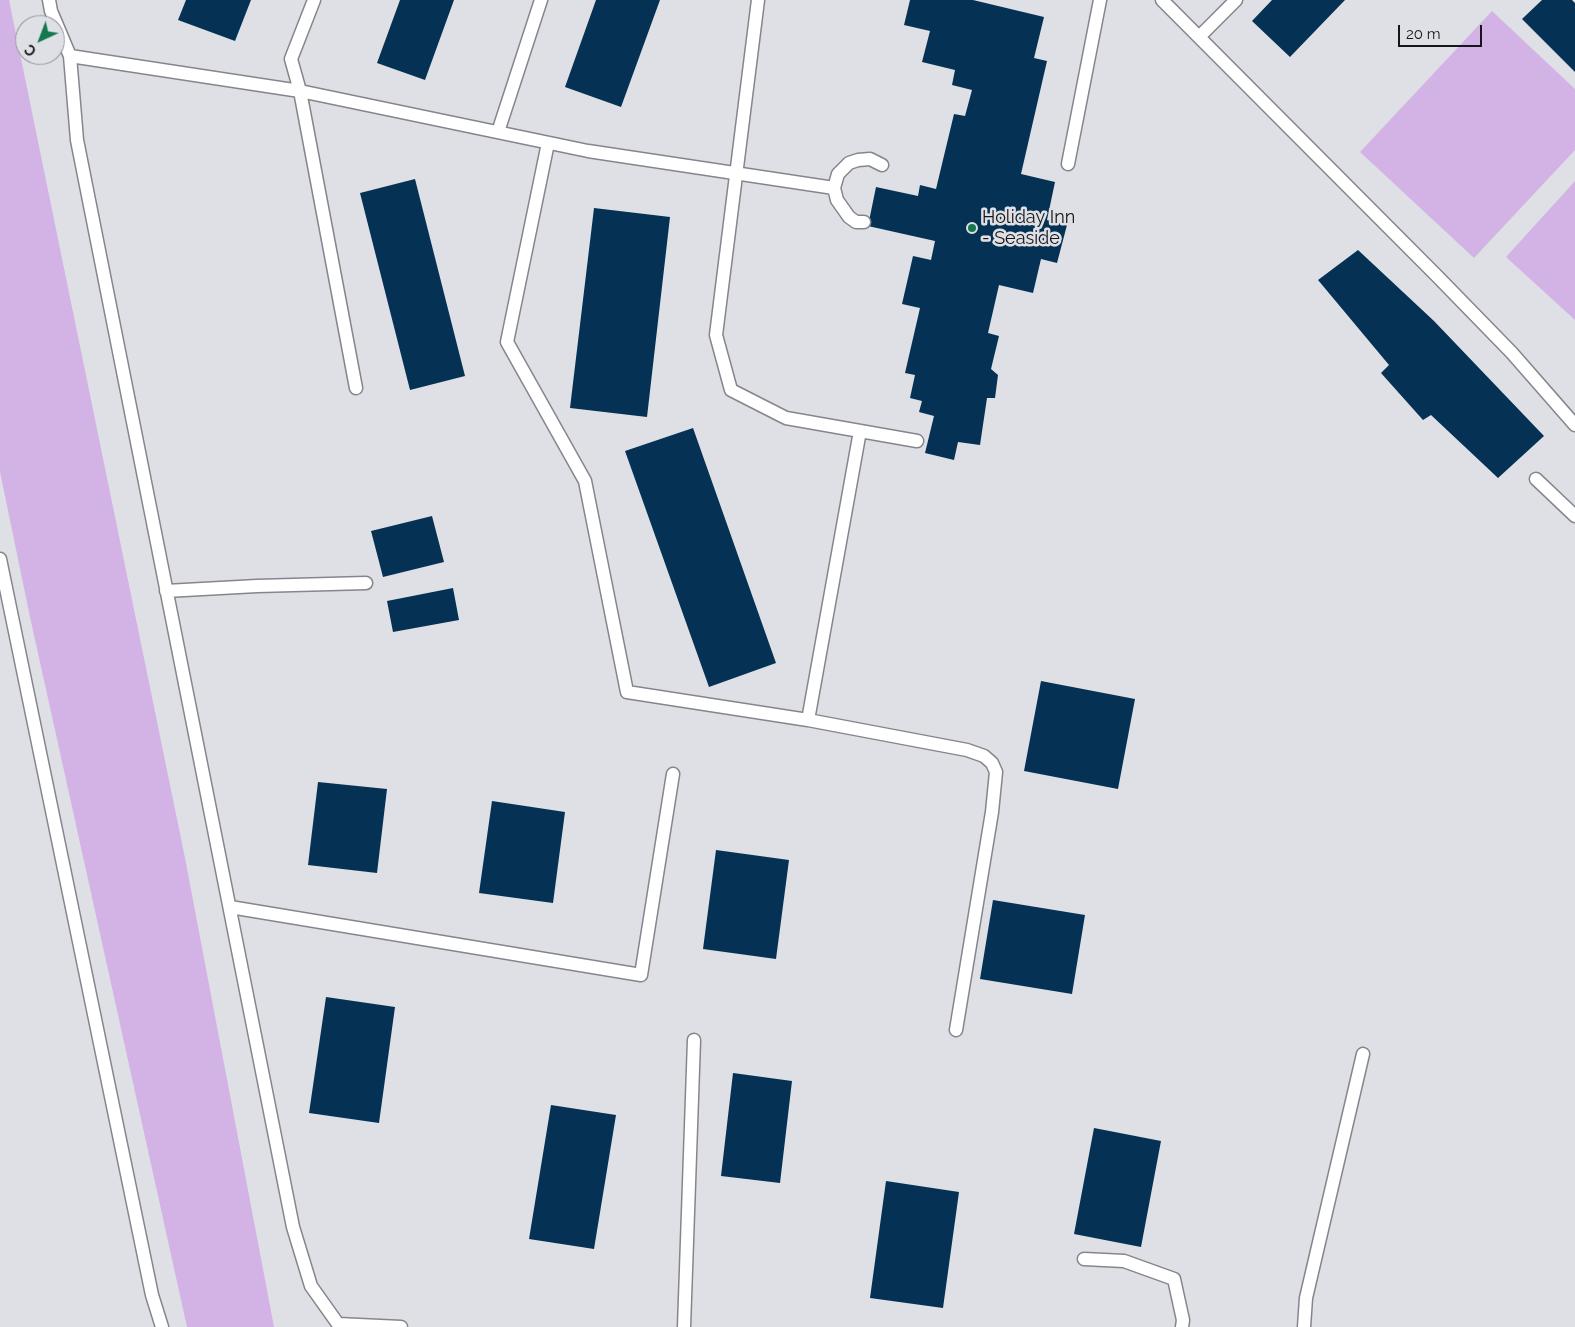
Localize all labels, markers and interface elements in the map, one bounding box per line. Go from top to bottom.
north arrow [15,15,65,65]
scale bar [1400,15,1484,47]
text: 20 m [1406,25,1441,43]
text: С [21,41,39,59]
place label: Holiday Inn - Seaside [982,207,1075,250]
marker: Holiday Inn - Seaside [966,222,978,234]

